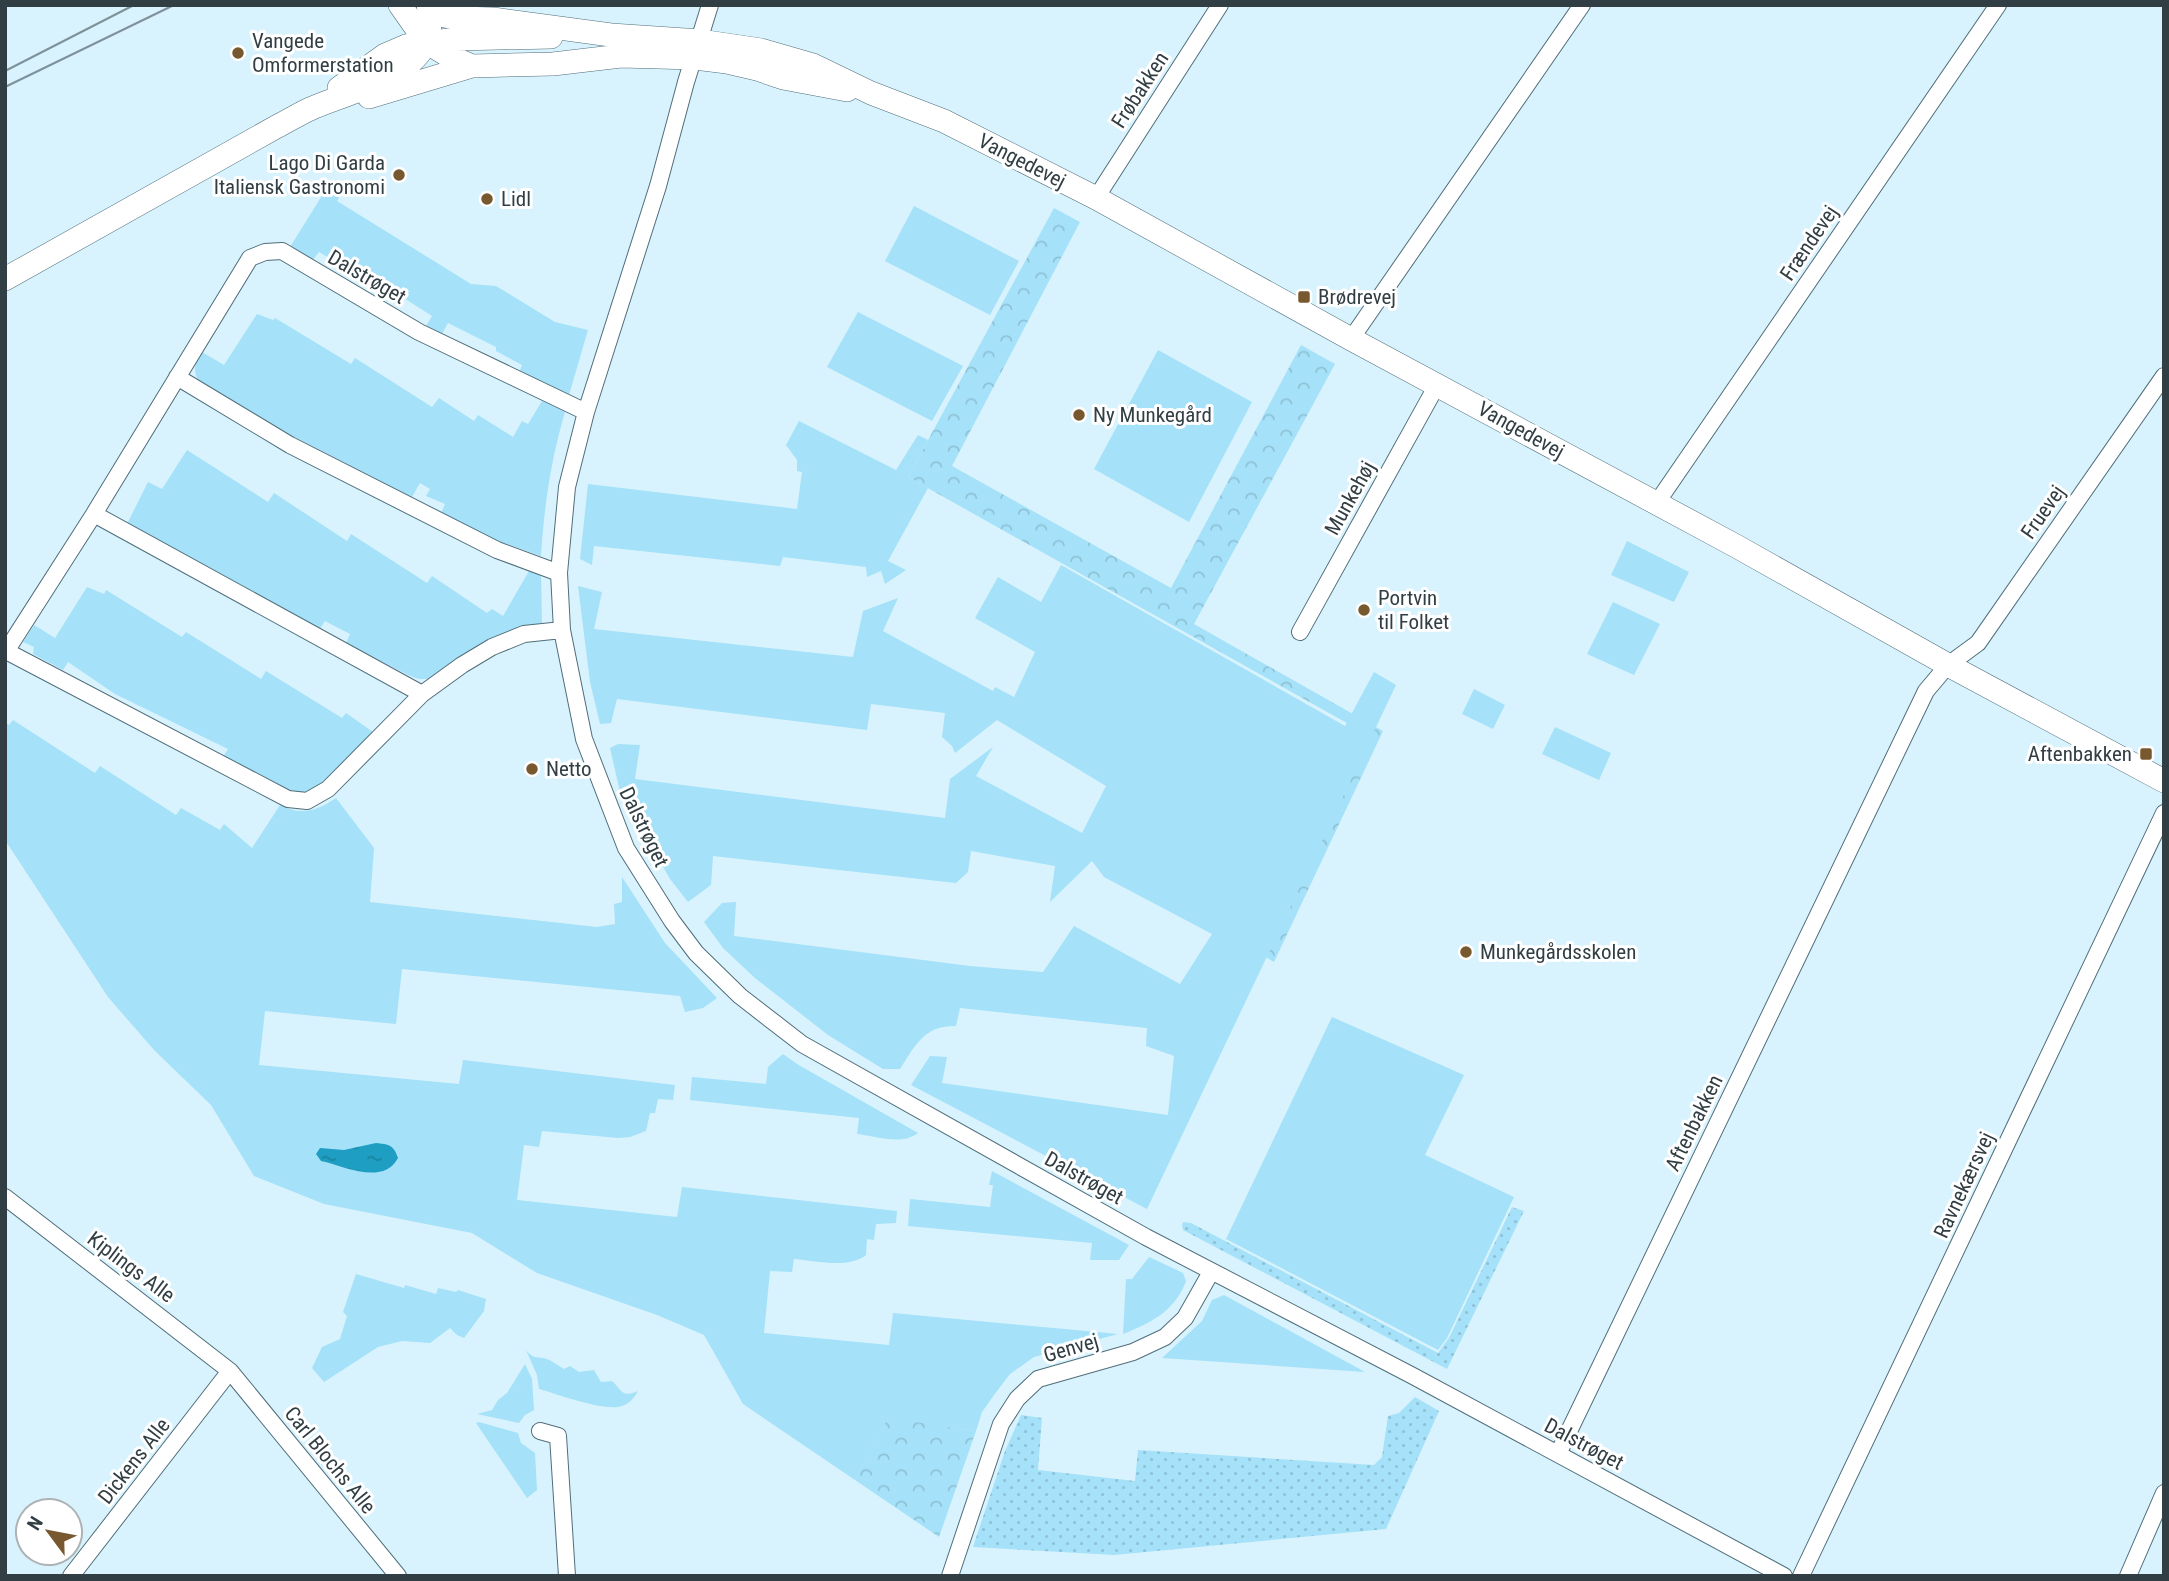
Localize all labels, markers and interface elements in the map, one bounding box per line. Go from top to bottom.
place label: Vangede Omformerstation [252,29,394,77]
marker: Vangede Omformerstation [230,45,246,61]
street label: Frøbakken [1107,47,1173,133]
street label: Vangedevej [974,129,1070,193]
place label: Lago Di Garda Italiensk Gastronomi [214,151,385,199]
marker: Lago Di Garda Italiensk Gastronomi [391,167,407,183]
place label: Lidl [501,187,531,211]
marker: Lidl [479,191,495,207]
street label: Frændevej [1775,201,1843,285]
street label: Dalstrøget [324,245,410,309]
place label: Brødrevej [1318,285,1396,309]
marker: Brødrevej [1296,289,1312,305]
street label: Vangedevej [1474,396,1568,464]
place label: Ny Munkegård [1093,403,1212,427]
marker: Ny Munkegård [1071,407,1087,423]
street label: Munkehøj [1320,457,1380,539]
street label: Fruevej [2016,481,2070,543]
place label: Portvin til Folket [1378,586,1449,634]
marker: Portvin til Folket [1356,602,1372,618]
place label: Aftenbakken [2028,742,2132,766]
marker: Aftenbakken [2138,746,2154,762]
place label: Netto [546,757,592,781]
marker: Netto [524,761,540,777]
street label: Dalstrøget [614,783,674,871]
place label: Munkegårdsskolen [1480,940,1636,964]
marker: Munkegårdsskolen [1458,944,1474,960]
street label: Aftenbakken [1660,1071,1728,1175]
street label: Ravnekærsvej [1929,1128,1999,1242]
street label: Dalstrøget [1041,1147,1127,1209]
street label: Kiplings Alle [83,1226,179,1308]
street label: Genvej [1041,1329,1101,1367]
street label: Carl Blochs Alle [280,1402,381,1518]
street label: Dickens Alle [93,1413,175,1508]
street label: Dalstrøget [1540,1413,1628,1475]
north arrow [14,1497,84,1567]
text: N [22,1512,48,1534]

